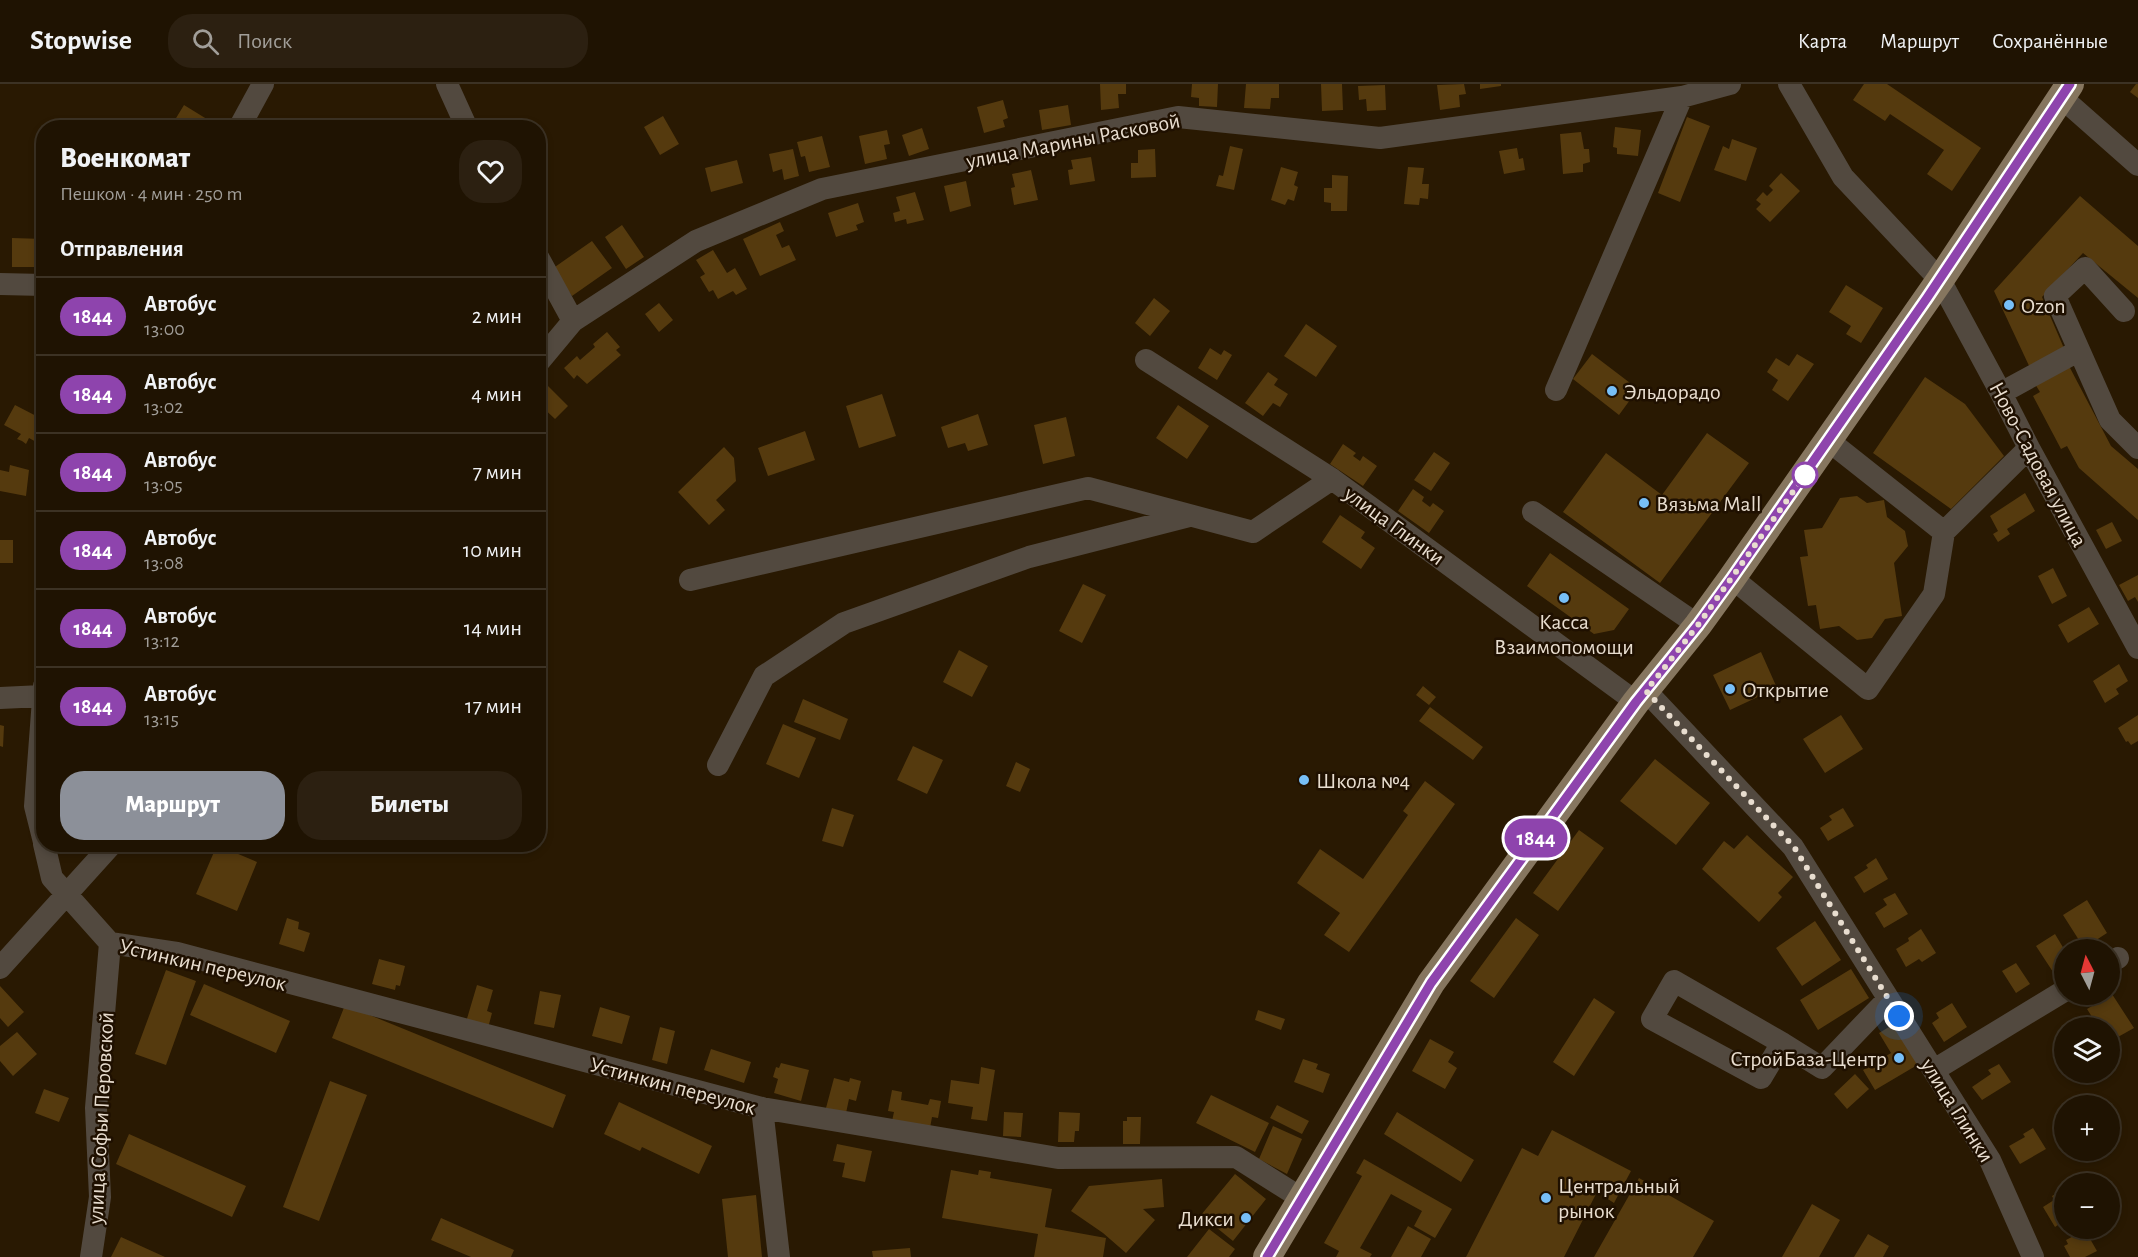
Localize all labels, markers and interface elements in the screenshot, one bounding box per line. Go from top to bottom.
search box [168,14,588,68]
icon: search [189,25,222,58]
text: Stopwise [30,27,132,55]
text: Поиск [237,30,292,52]
text: Карта [1798,31,1847,52]
text: Маршрут [1880,31,1959,52]
text: Сохранённые [1992,31,2108,52]
street label: улица Марины Расковой [963,109,1182,173]
button: heart [459,140,522,203]
text: Военкомат [60,145,190,173]
text: Пешком · 4 мин · 250 m [60,184,242,204]
text: Отправления [60,238,184,260]
text: Автобус [144,293,217,315]
place label: Ozon [2021,295,2066,317]
marker: Ozon [2002,298,2016,312]
text: 2 мин [472,305,522,327]
text: 1844 [73,306,113,327]
text: 13:00 [144,319,185,339]
text: Автобус [144,371,217,393]
street label: Ново-Садовая улица [1985,378,2091,551]
place label: Эльдорадо [1624,381,1721,403]
text: 4 мин [471,383,522,405]
text: 1844 [73,384,113,405]
marker: Эльдорадо [1605,384,1619,398]
text: 13:02 [144,397,183,417]
text: Автобус [144,449,217,471]
text: 7 мин [473,461,522,483]
text: 1844 [73,462,113,483]
unlabelled marker [1792,462,1818,488]
text: 13:05 [144,475,183,495]
street label: улица Глинки [1339,482,1449,569]
place label: Вязьма Mall [1656,493,1762,515]
marker: Вязьма Mall [1637,496,1651,510]
text: Автобус [144,527,217,549]
text: 10 мин [463,539,522,561]
text: 1844 [73,540,113,561]
text: 13:08 [144,553,184,573]
marker: Касса Взаимопомощи [1557,591,1571,605]
text: Автобус [144,605,217,627]
place label: Касса Взаимопомощи [1494,611,1634,658]
text: 14 мин [464,617,522,639]
text: 1844 [73,618,113,639]
text: 13:12 [144,631,180,651]
place label: Открытие [1742,679,1829,701]
marker: Открытие [1723,682,1737,696]
text: Автобус [144,683,217,705]
text: 17 мин [465,695,522,717]
text: 1844 [73,696,113,717]
text: 13:15 [144,709,179,729]
place label: Школа №4 [1316,770,1410,792]
button: Маршрут [60,771,285,840]
button: Билеты [297,771,522,840]
marker: Школа №4 [1297,773,1311,787]
line badge: 1844 [1494,818,1578,858]
text: 1844 [1516,828,1556,849]
street label: Устинкин переулок [117,935,288,995]
north arrow [2054,939,2120,1005]
map controls [2054,939,2120,1239]
your location [1884,1001,1914,1031]
street label: улица Софьи Перовской [84,1011,118,1226]
button: layers [2054,1017,2120,1083]
place label: СтройБаза-Центр [1730,1048,1887,1070]
marker: СтройБаза-Центр [1892,1051,1906,1065]
street label: Устинкин переулок [587,1053,758,1119]
street label: улица Глинки [1916,1054,1998,1166]
button: + [2054,1095,2120,1161]
button: − [2054,1173,2120,1239]
place label: Центральный рынок [1558,1175,1680,1222]
marker: Центральный рынок [1539,1191,1553,1205]
place label: Дикси [1178,1208,1234,1230]
marker: Дикси [1239,1211,1253,1225]

